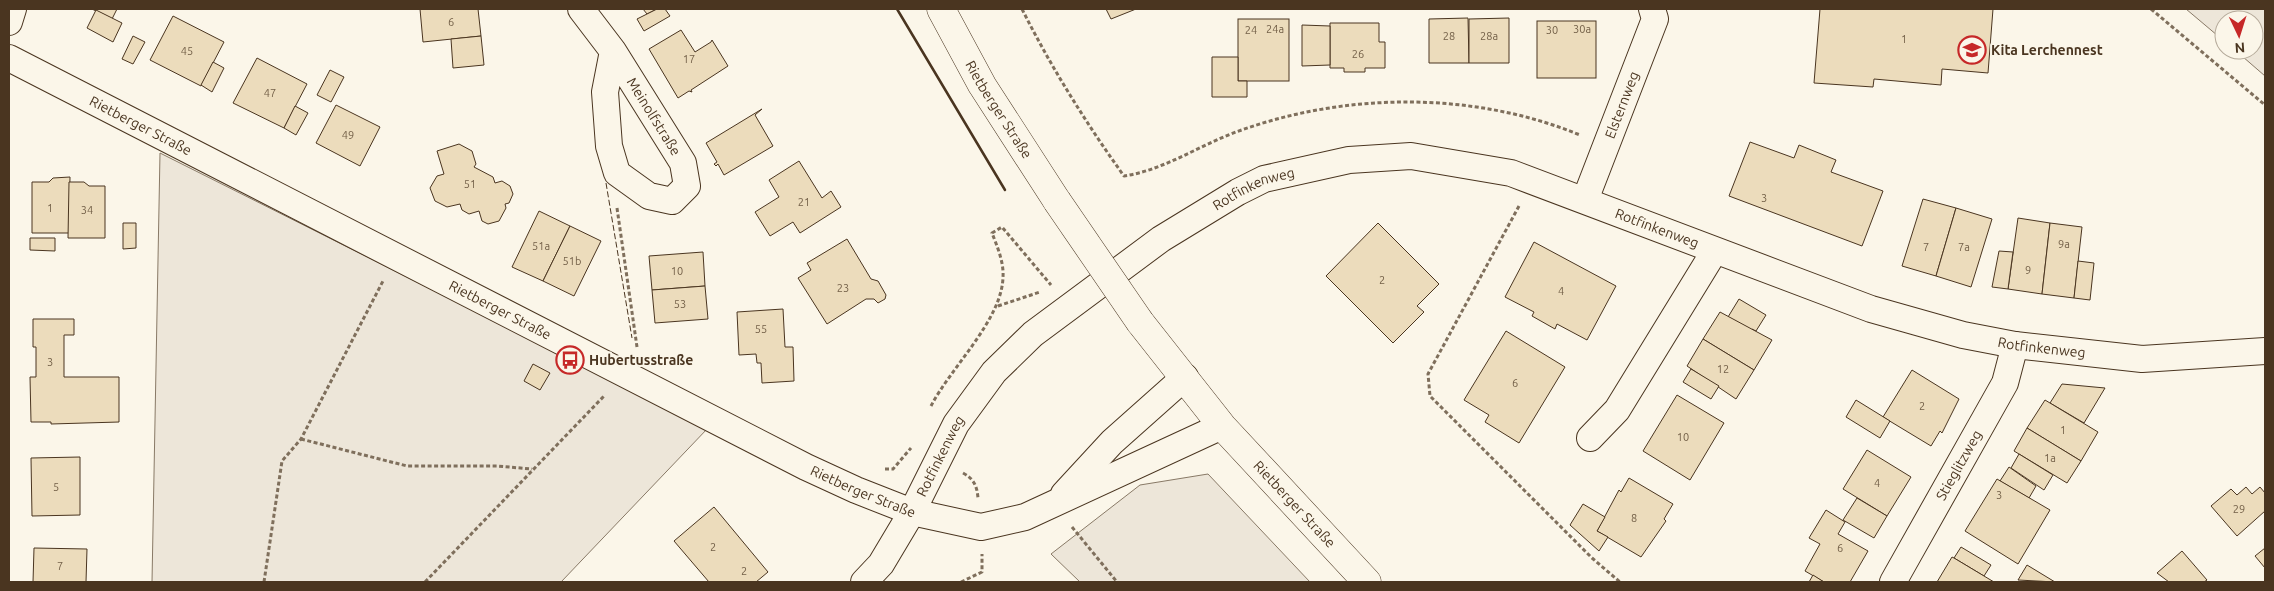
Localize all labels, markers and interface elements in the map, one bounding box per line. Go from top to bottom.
north arrow [2214,10,2264,60]
house number: 6 [448,16,454,28]
house number: 24a [1266,23,1284,35]
house number: 30a [1573,23,1591,35]
house number: 24 [1245,24,1257,36]
house number: 30 [1546,24,1558,36]
house number: 28 [1443,30,1455,42]
house number: 28a [1480,30,1498,42]
house number: 1 [1901,33,1907,45]
school or university icon: Kita Lerchennest [1957,35,1987,65]
text: N [2234,40,2246,56]
place label: Kita Lerchennest [1991,42,2103,58]
house number: 45 [181,45,193,57]
house number: 26 [1352,48,1364,60]
house number: 17 [683,53,695,65]
street label: Rietberger Straße [962,58,1035,161]
street label: Elsternweg [1602,69,1642,141]
street label: Meinolfstraße [624,75,684,158]
house number: 47 [264,87,276,99]
street label: Rietberger Straße [87,93,194,158]
house number: 49 [342,129,354,141]
street label: Rotfinkenweg [1210,164,1296,214]
house number: 51 [464,178,476,190]
house number: 3 [1761,192,1767,204]
house number: 21 [798,196,810,208]
house number: 1 [47,202,53,214]
house number: 34 [81,204,93,216]
street label: Rotfinkenweg [1613,205,1701,251]
house number: 9a [2058,238,2070,250]
house number: 51a [532,240,550,252]
house number: 7 [1923,241,1929,253]
house number: 7a [1958,241,1970,253]
house number: 51b [563,255,581,267]
house number: 9 [2025,264,2031,276]
house number: 10 [671,265,683,277]
house number: 2 [1379,274,1385,286]
street label: Rietberger Straße [446,277,554,343]
house number: 23 [837,282,849,294]
house number: 4 [1558,285,1564,297]
house number: 53 [674,298,686,310]
house number: 55 [755,323,767,335]
street label: Rotfinkenweg [1996,334,2086,361]
bus stop icon: Hubertusstraße [555,345,585,375]
place label: Hubertusstraße [589,352,693,368]
house number: 3 [47,356,53,368]
house number: 12 [1717,363,1729,375]
house number: 6 [1512,377,1518,389]
house number: 2 [1919,400,1925,412]
street label: Rotfinkenweg [913,412,967,499]
house number: 1 [2060,424,2066,436]
street label: Stieglitzweg [1933,427,1985,503]
house number: 10 [1677,431,1689,443]
house number: 1a [2044,452,2056,464]
street label: Rietberger Straße [1250,457,1339,551]
street label: Rietberger Straße [808,462,918,521]
house number: 4 [1874,477,1880,489]
house number: 5 [53,481,59,493]
house number: 3 [1996,489,2002,501]
house number: 29 [2233,503,2245,515]
house number: 8 [1631,512,1637,524]
house number: 2 [710,541,716,553]
house number: 6 [1837,542,1843,554]
house number: 7 [57,560,63,572]
house number: 2 [741,565,747,577]

